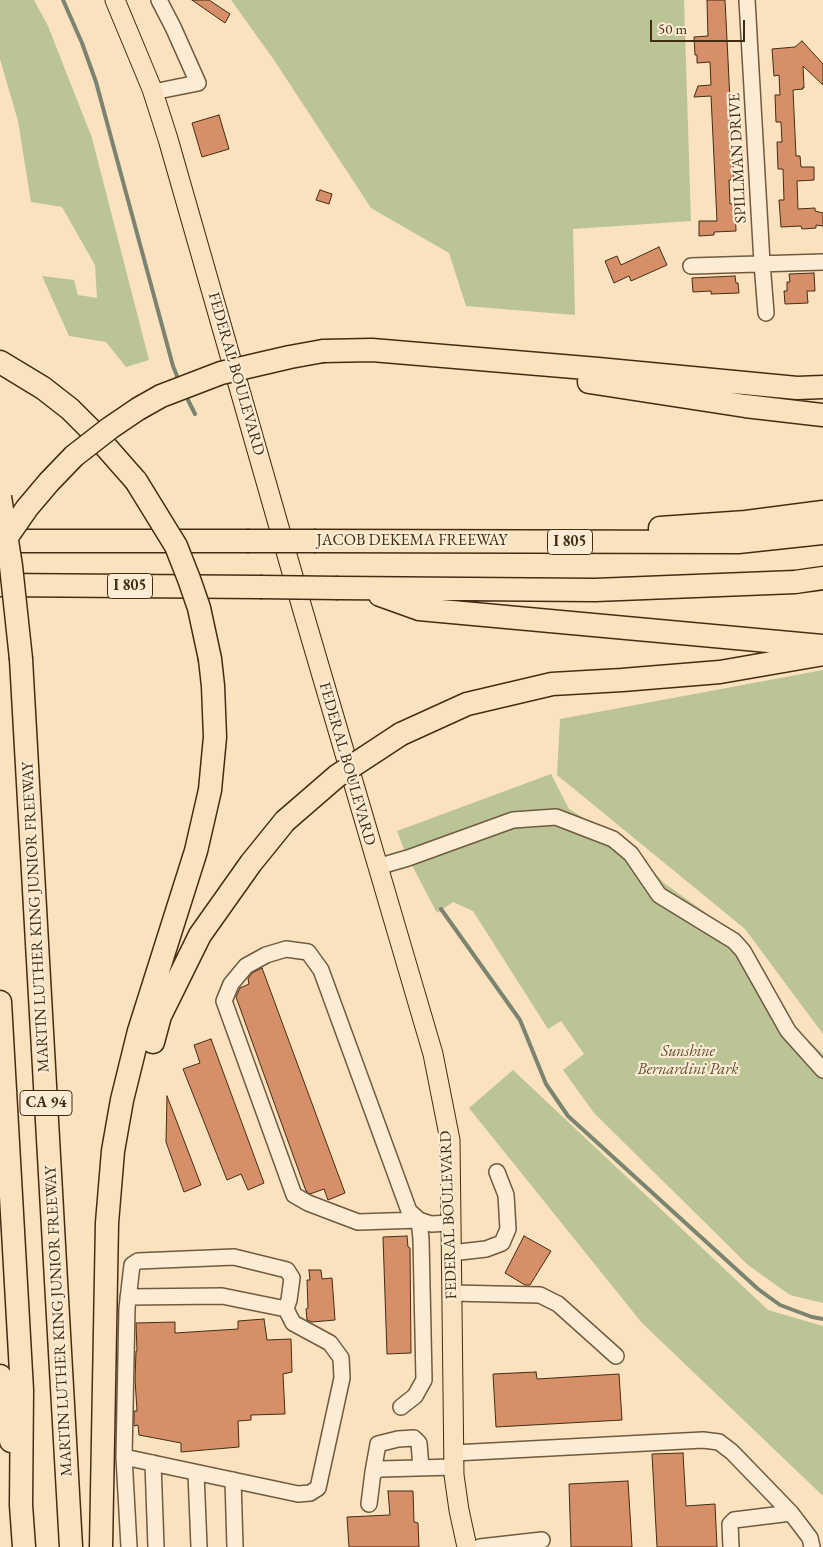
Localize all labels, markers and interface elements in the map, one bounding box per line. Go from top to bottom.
scale bar [653,10,748,42]
text: 50 m [658,19,687,38]
street label: SPILLMAN DRIVE [725,92,751,224]
street label: FEDERAL BOULEVARD [203,290,269,458]
road number: I 805 [548,530,592,554]
street label: JACOB DEKEMA FREEWAY [316,531,508,551]
road number: I 805 [108,574,152,598]
street label: FEDERAL BOULEVARD [314,680,380,848]
street label: MARTIN LUTHER KING JUNIOR FREEWAY [18,761,54,1073]
park label: Sunshine Bernardini Park [638,1042,738,1080]
road number: CA 94 [20,1090,72,1116]
street label: FEDERAL BOULEVARD [436,1130,462,1300]
street label: MARTIN LUTHER KING JUNIOR FREEWAY [41,1165,77,1477]

